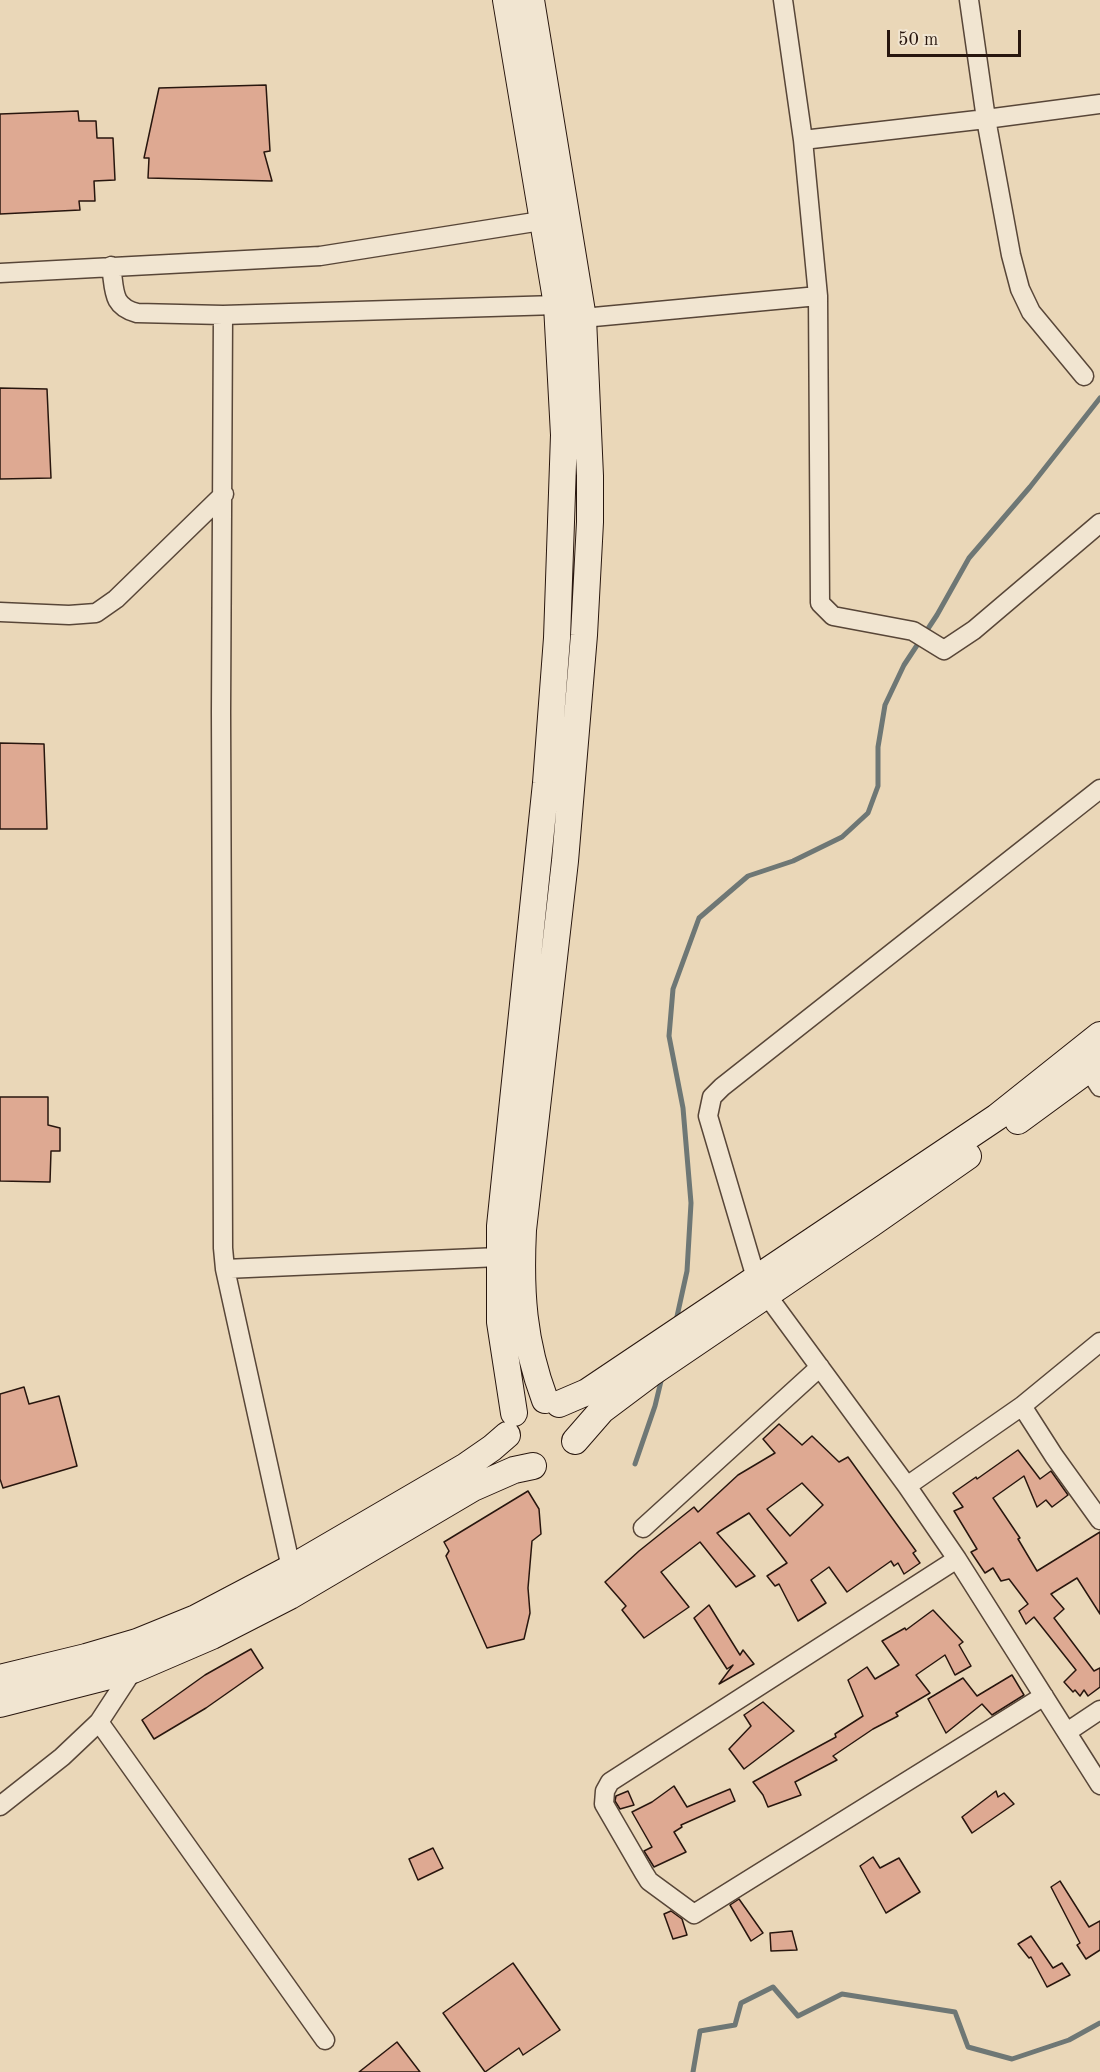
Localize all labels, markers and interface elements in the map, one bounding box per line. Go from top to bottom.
scale bar [890,18,1024,56]
text: 50 m [898,31,938,49]

